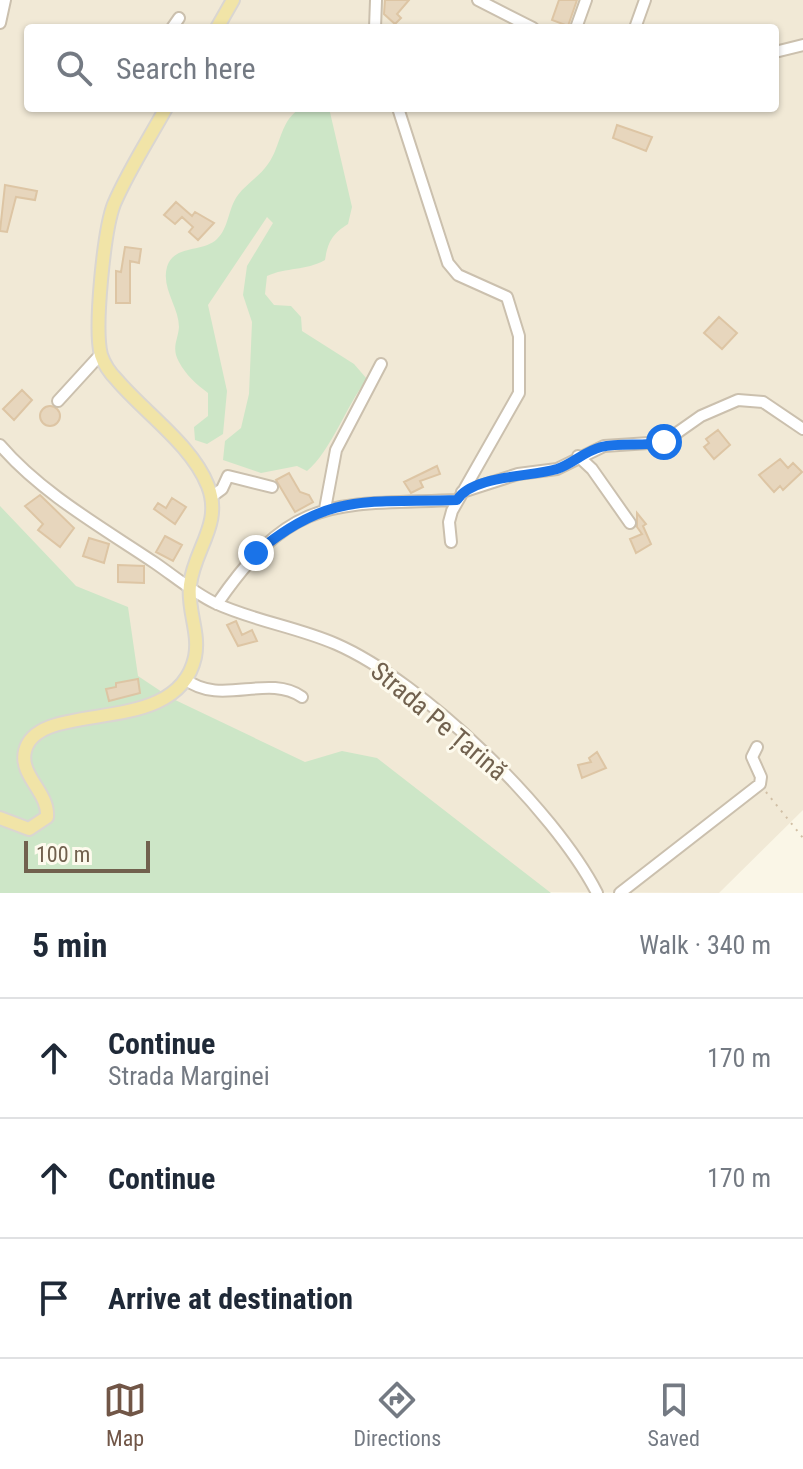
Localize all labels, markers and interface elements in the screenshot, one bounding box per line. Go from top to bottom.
search box [24,24,779,112]
icon: search [52,46,96,90]
text: Search here [116,51,256,86]
route start [646,424,682,460]
route end [238,535,274,571]
street label: Strada Pe Țarină [364,656,513,787]
scale bar [24,837,150,873]
text: 100 m [36,842,90,867]
text: 5 min [32,925,108,965]
text: Walk · 340 m [639,930,771,960]
text: Continue [108,1026,215,1061]
icon: ahead [32,1036,76,1080]
text: 170 m [707,1043,771,1073]
text: Strada Marginei [108,1061,270,1091]
icon: ahead [32,1156,76,1200]
text: Continue [108,1161,215,1196]
text: 170 m [707,1163,771,1193]
icon: arrive [32,1276,76,1320]
text: Arrive at destination [108,1281,353,1316]
tab: Map [103,1378,147,1451]
tab: Directions [353,1378,441,1451]
tab: Saved [648,1378,700,1451]

